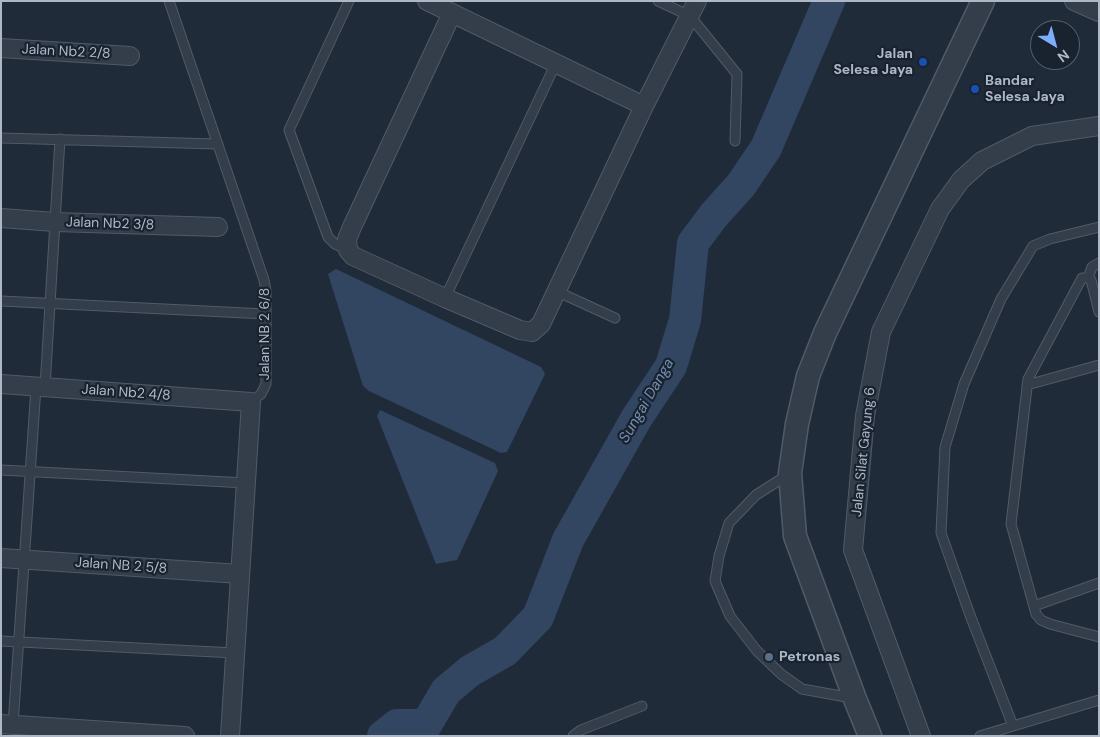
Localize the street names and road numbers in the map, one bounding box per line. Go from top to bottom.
street label: Jalan Nb2 2/8 [21,41,111,63]
street label: Jalan Nb2 3/8 [65,214,155,234]
street label: Jalan NB 2 6/8 [257,288,273,380]
street label: Jalan Nb2 4/8 [81,382,171,404]
street label: Jalan Silat Gayung 6 [849,386,879,518]
street label: Jalan NB 2 5/8 [74,554,168,578]

